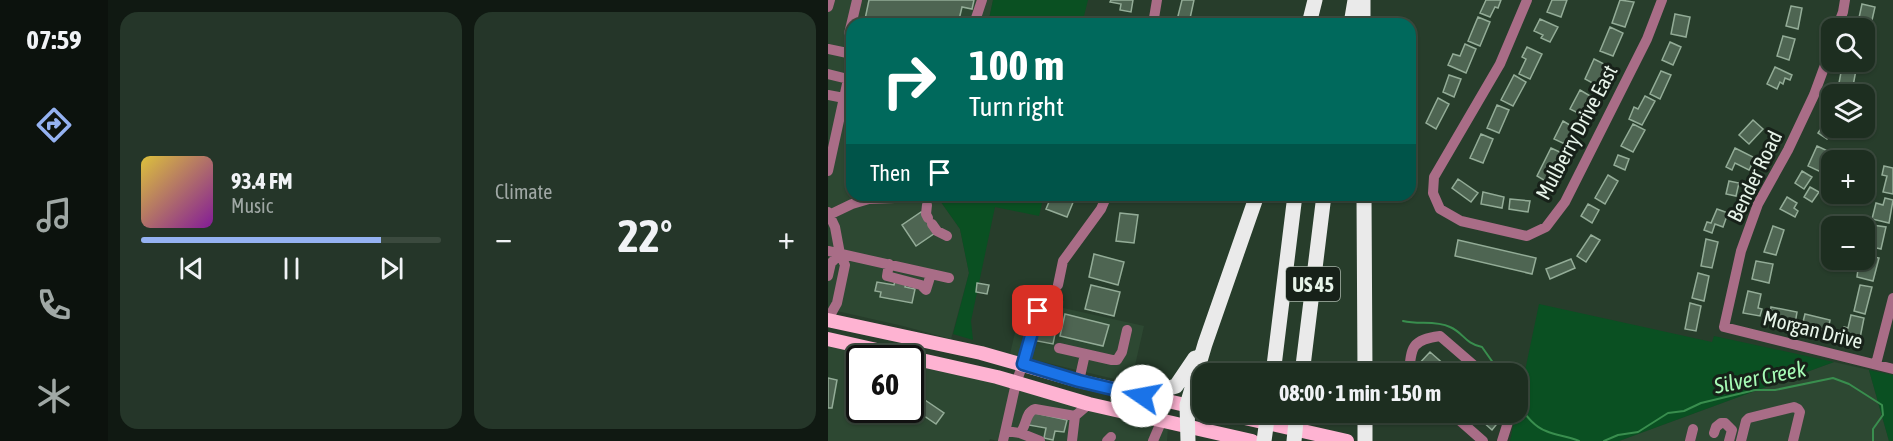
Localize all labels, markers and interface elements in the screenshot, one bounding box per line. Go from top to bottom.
map controls [1821,18,1875,270]
button: search [1821,18,1875,72]
text: 07:59 [26,24,82,55]
text: 100 m [969,41,1064,89]
icon: right [870,42,948,120]
street label: Mulberry Drive East [1530,61,1622,203]
button: layers [1821,84,1875,138]
text: Turn right [969,91,1064,122]
icon: directions [33,104,75,146]
street label: Bender Road [1722,127,1786,225]
button: + [1821,150,1875,204]
icon: arrive [923,156,956,189]
text: Then [870,160,911,186]
text: 93.4 FM [231,168,293,194]
text: Climate [495,180,552,203]
icon: music [33,194,75,236]
text: Music [231,194,273,217]
text: 22° [618,210,672,262]
button: − [1821,216,1875,270]
text: − [495,218,512,256]
text: + [778,218,795,256]
icon: previous [175,252,208,285]
icon: pause [275,252,308,285]
icon: next [375,252,408,285]
road number: US 45 [1286,267,1340,301]
icon: phone [33,284,75,326]
pin [1012,285,1063,336]
icon: arrive [1021,294,1054,327]
street label: Morgan Drive [1761,305,1865,353]
speed limit sign: 60 [846,345,924,423]
water label: Silver Creek [1711,355,1809,399]
position arrow [1110,364,1174,428]
icon: climate [33,375,75,417]
text: 08:00 · 1 min · 150 m [1279,380,1441,406]

